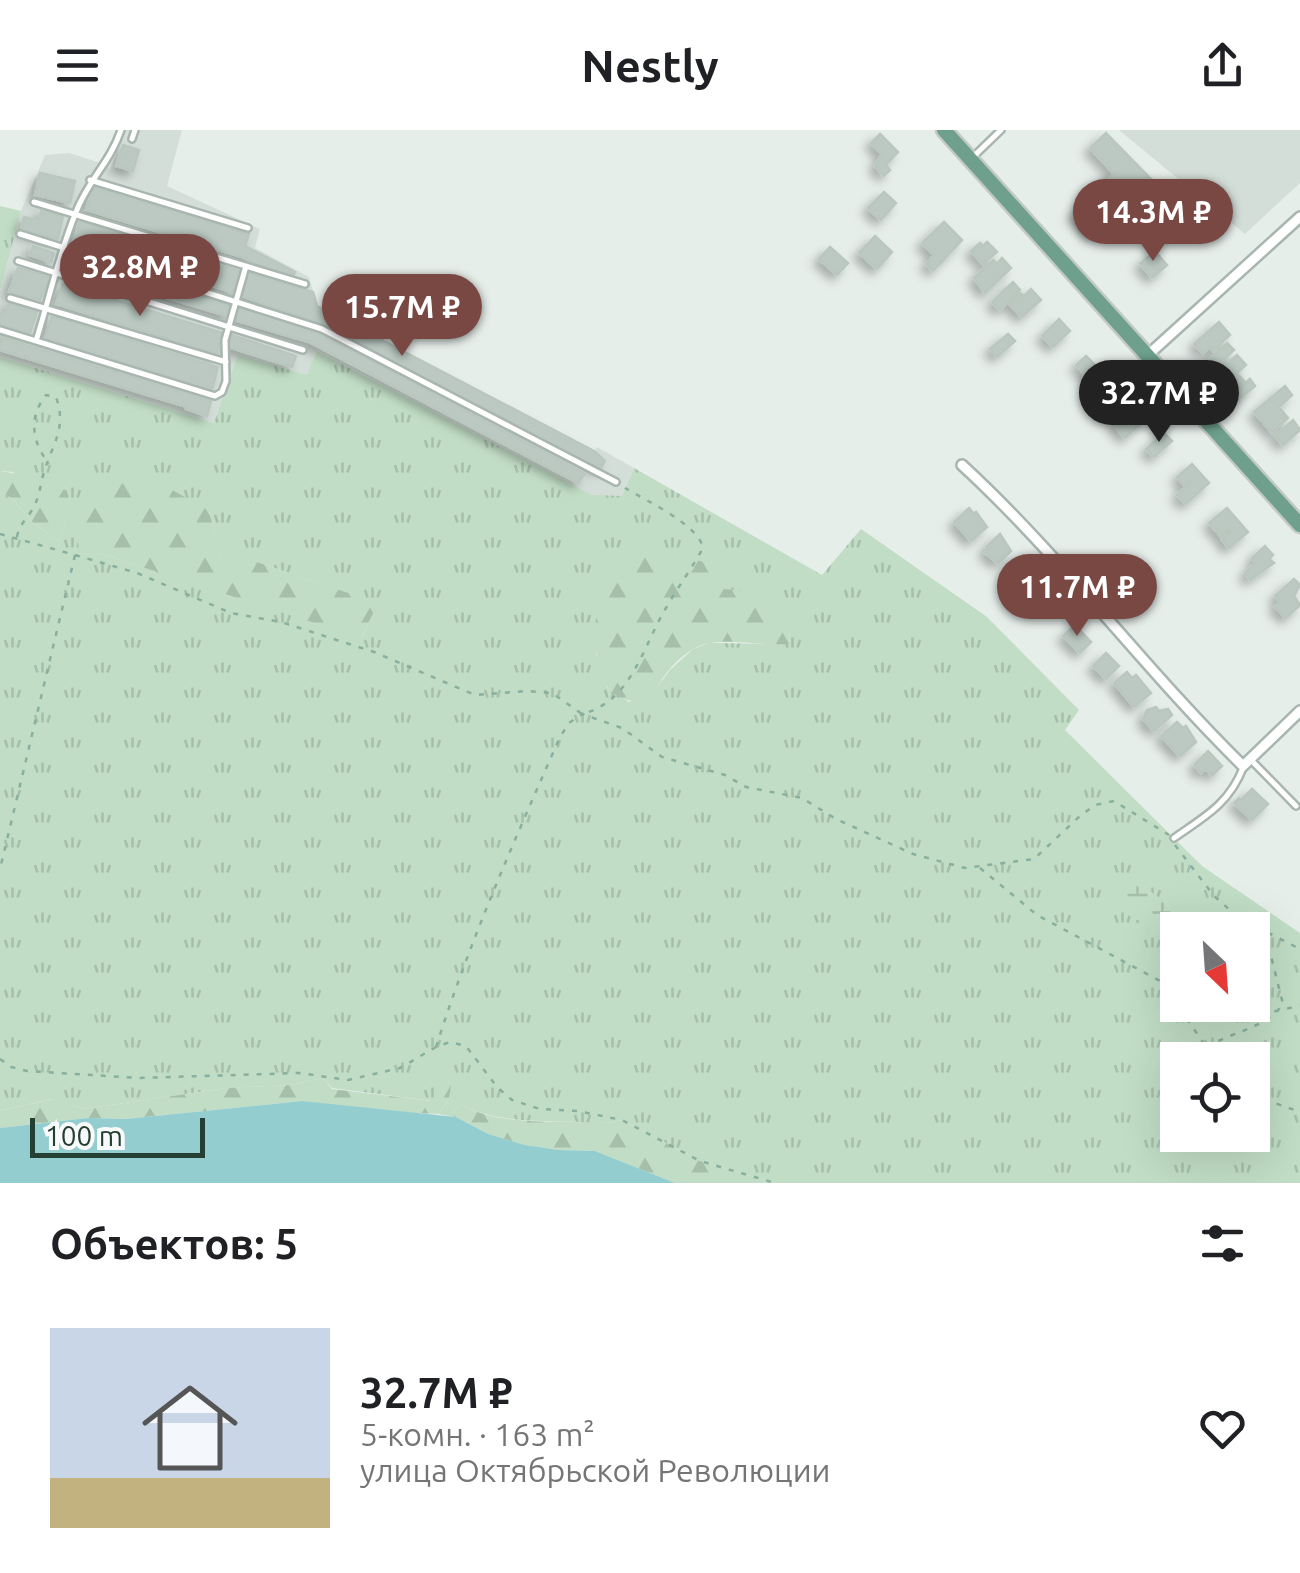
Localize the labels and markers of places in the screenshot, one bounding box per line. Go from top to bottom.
pin: 14.3M ₽ [1061,179,1245,264]
pin: 32.8M ₽ [48,234,232,319]
pin: 15.7M ₽ [310,274,494,359]
pin: 32.7M ₽ [1067,360,1251,445]
pin: 11.7M ₽ [985,554,1169,639]

